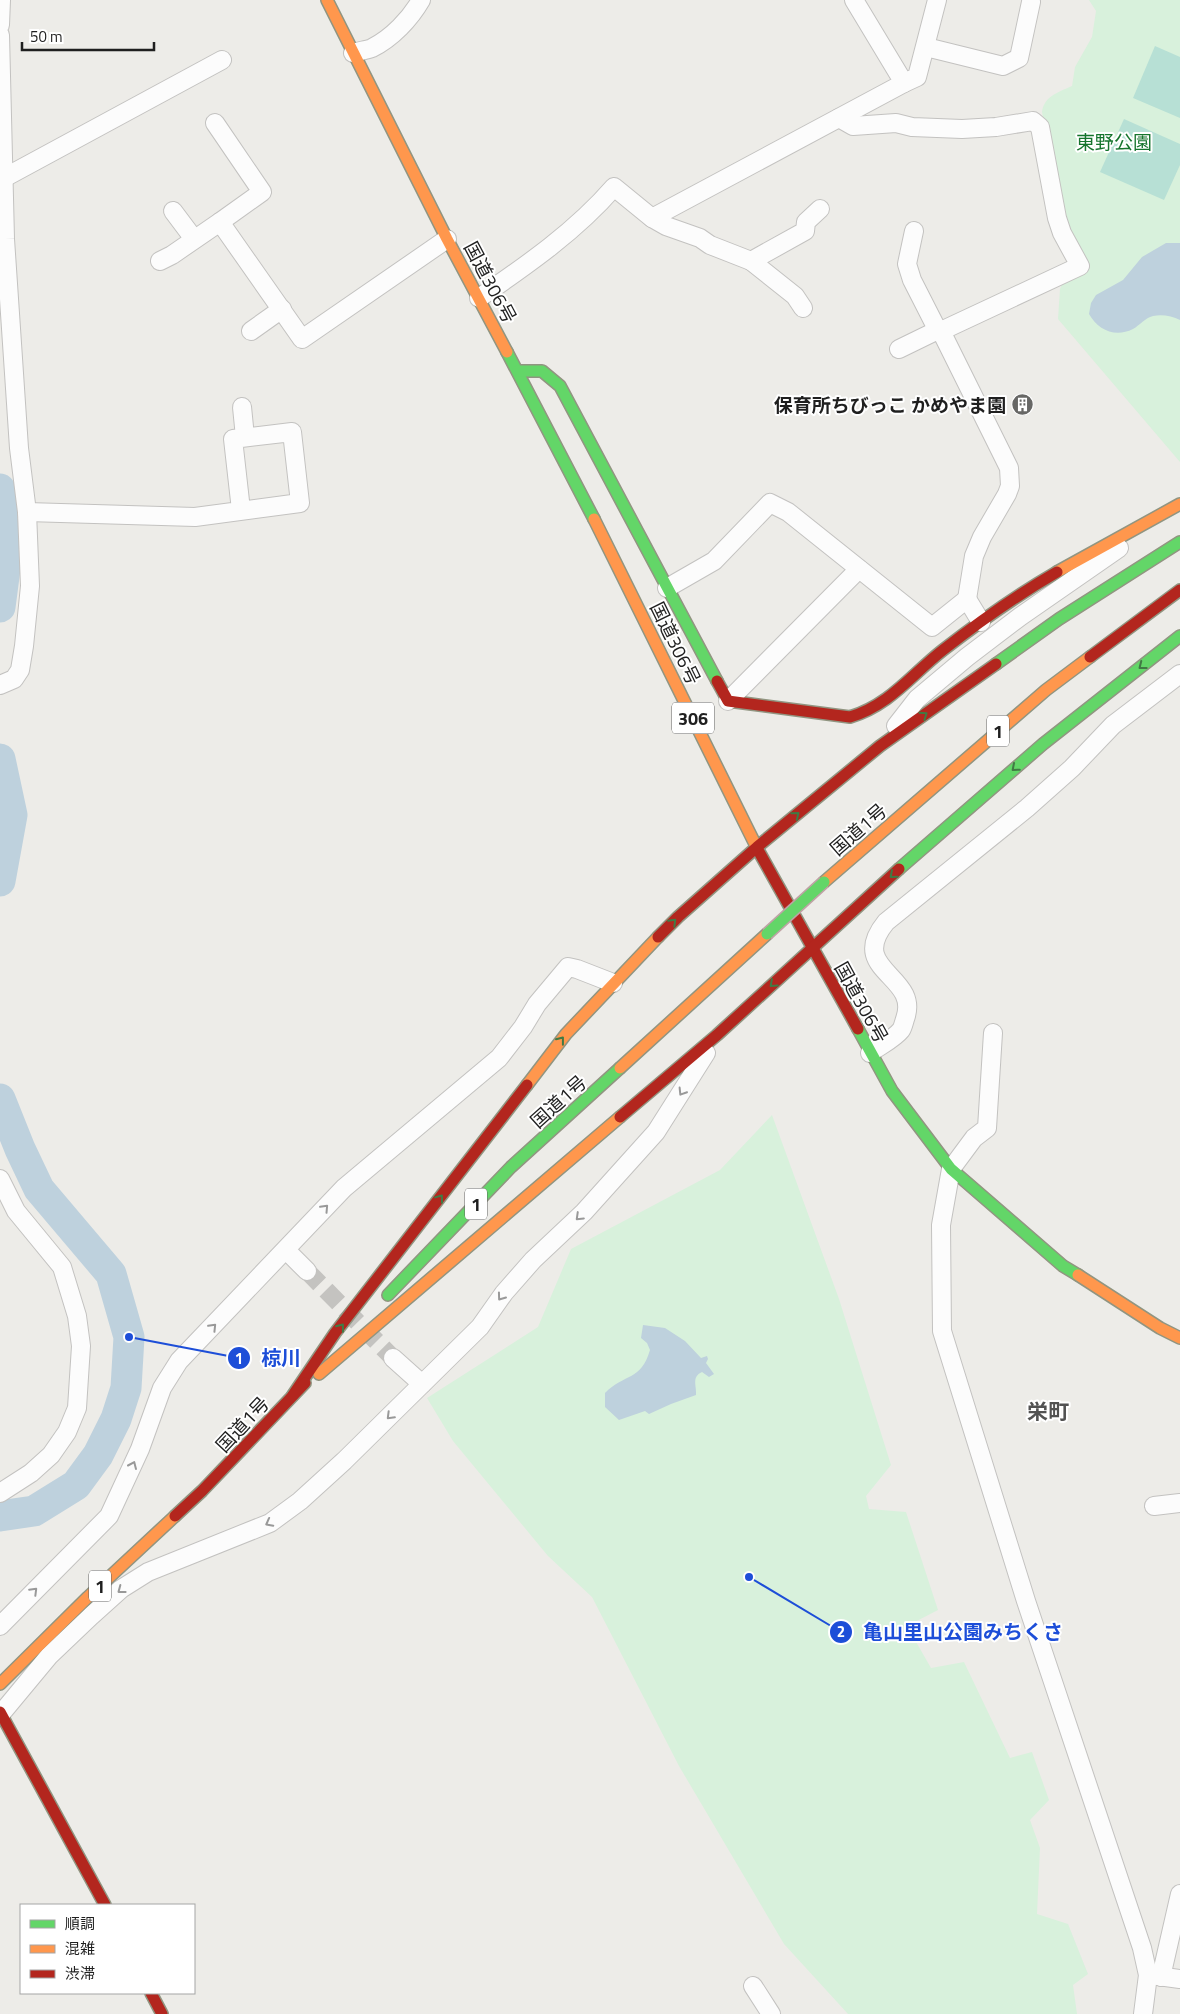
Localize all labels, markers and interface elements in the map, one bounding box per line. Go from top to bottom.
scale bar [22,20,155,52]
text: 50 m [30,25,63,48]
park label: 東野公園 [1076,127,1152,156]
street label: 国道306号 [457,236,525,328]
place label: 保育所ちびっこ かめやま園 [774,390,1006,419]
building icon: 保育所ちびっこ かめやま園 [1010,392,1034,416]
street label: 国道306号 [643,597,709,689]
one-way arrow [1139,660,1148,668]
road number: 306 [672,702,714,734]
one-way arrow [918,712,927,721]
road number: 1 [987,716,1009,746]
one-way arrow [1012,762,1021,771]
street label: 国道1号 [823,796,893,862]
one-way arrow [790,812,799,821]
one-way arrow [889,869,898,878]
one-way arrow [668,919,677,928]
street label: 国道306号 [828,956,896,1048]
one-way arrow [770,978,779,987]
one-way arrow [556,1037,564,1046]
street label: 国道1号 [523,1068,593,1134]
one-way arrow [678,1086,688,1095]
road number: 1 [465,1188,487,1220]
one-way arrow [434,1194,443,1204]
one-way arrow [319,1205,328,1214]
one-way arrow [575,1211,584,1220]
one-way arrow [498,1291,507,1301]
one-way arrow [207,1323,216,1332]
one-way arrow [335,1324,343,1333]
callout: 椋川 [226,1341,311,1376]
text: 椋川 [261,1342,301,1373]
text: 1 [235,1347,243,1370]
street label: 国道1号 [208,1389,276,1459]
district label: 栄町 [1027,1395,1069,1427]
one-way arrow [387,1410,396,1419]
one-way arrow [127,1461,138,1470]
one-way arrow [265,1517,274,1527]
road number: 1 [89,1570,111,1602]
one-way arrow [118,1584,127,1593]
one-way arrow [29,1588,38,1597]
callout: 亀山里山公園みちくさ [828,1614,1073,1649]
text: 亀山里山公園みちくさ [863,1616,1063,1647]
text: 2 [837,1620,845,1643]
legend [20,1904,195,1994]
text: 順調 [65,1912,95,1935]
text: 混雑 [65,1937,95,1960]
text: 渋滞 [65,1962,95,1985]

